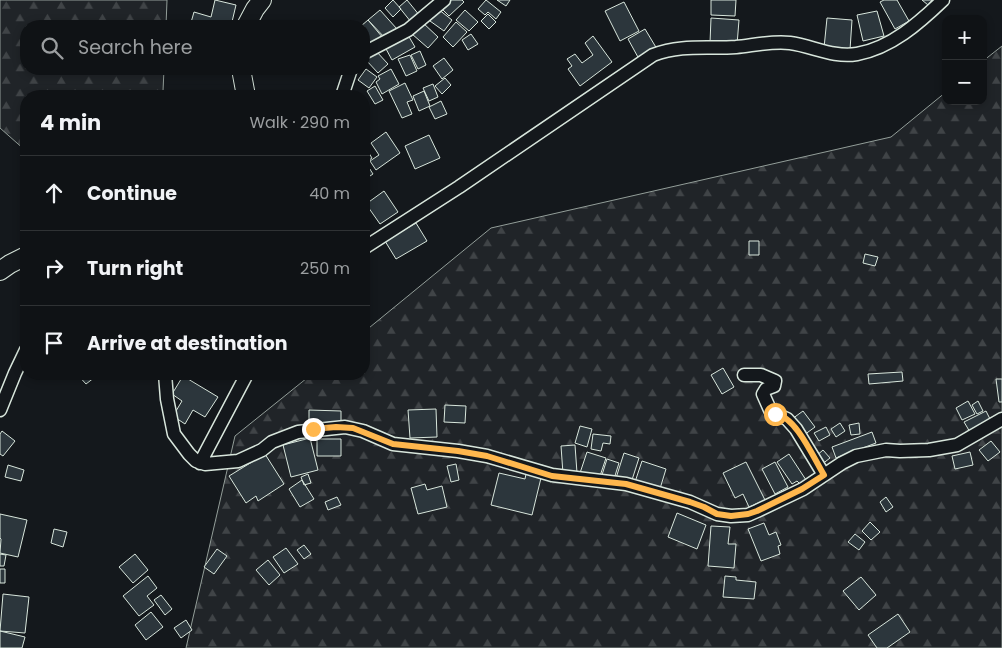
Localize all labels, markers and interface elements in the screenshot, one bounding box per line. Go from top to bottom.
map controls [942,15,987,105]
button: + [942,15,987,60]
search box [20,20,370,75]
icon: search [38,34,66,62]
text: Search here [78,34,192,61]
button: − [942,60,987,105]
text: 4 min [40,108,101,137]
text: Walk · 290 m [249,111,350,134]
icon: ahead [40,179,68,207]
text: Continue [87,180,177,207]
text: 40 m [309,182,350,205]
icon: right [40,254,68,282]
text: Turn right [87,255,183,282]
text: 250 m [300,257,350,280]
icon: arrive [40,329,68,357]
text: Arrive at destination [87,330,288,357]
route start [764,403,787,426]
route end [302,418,325,441]

